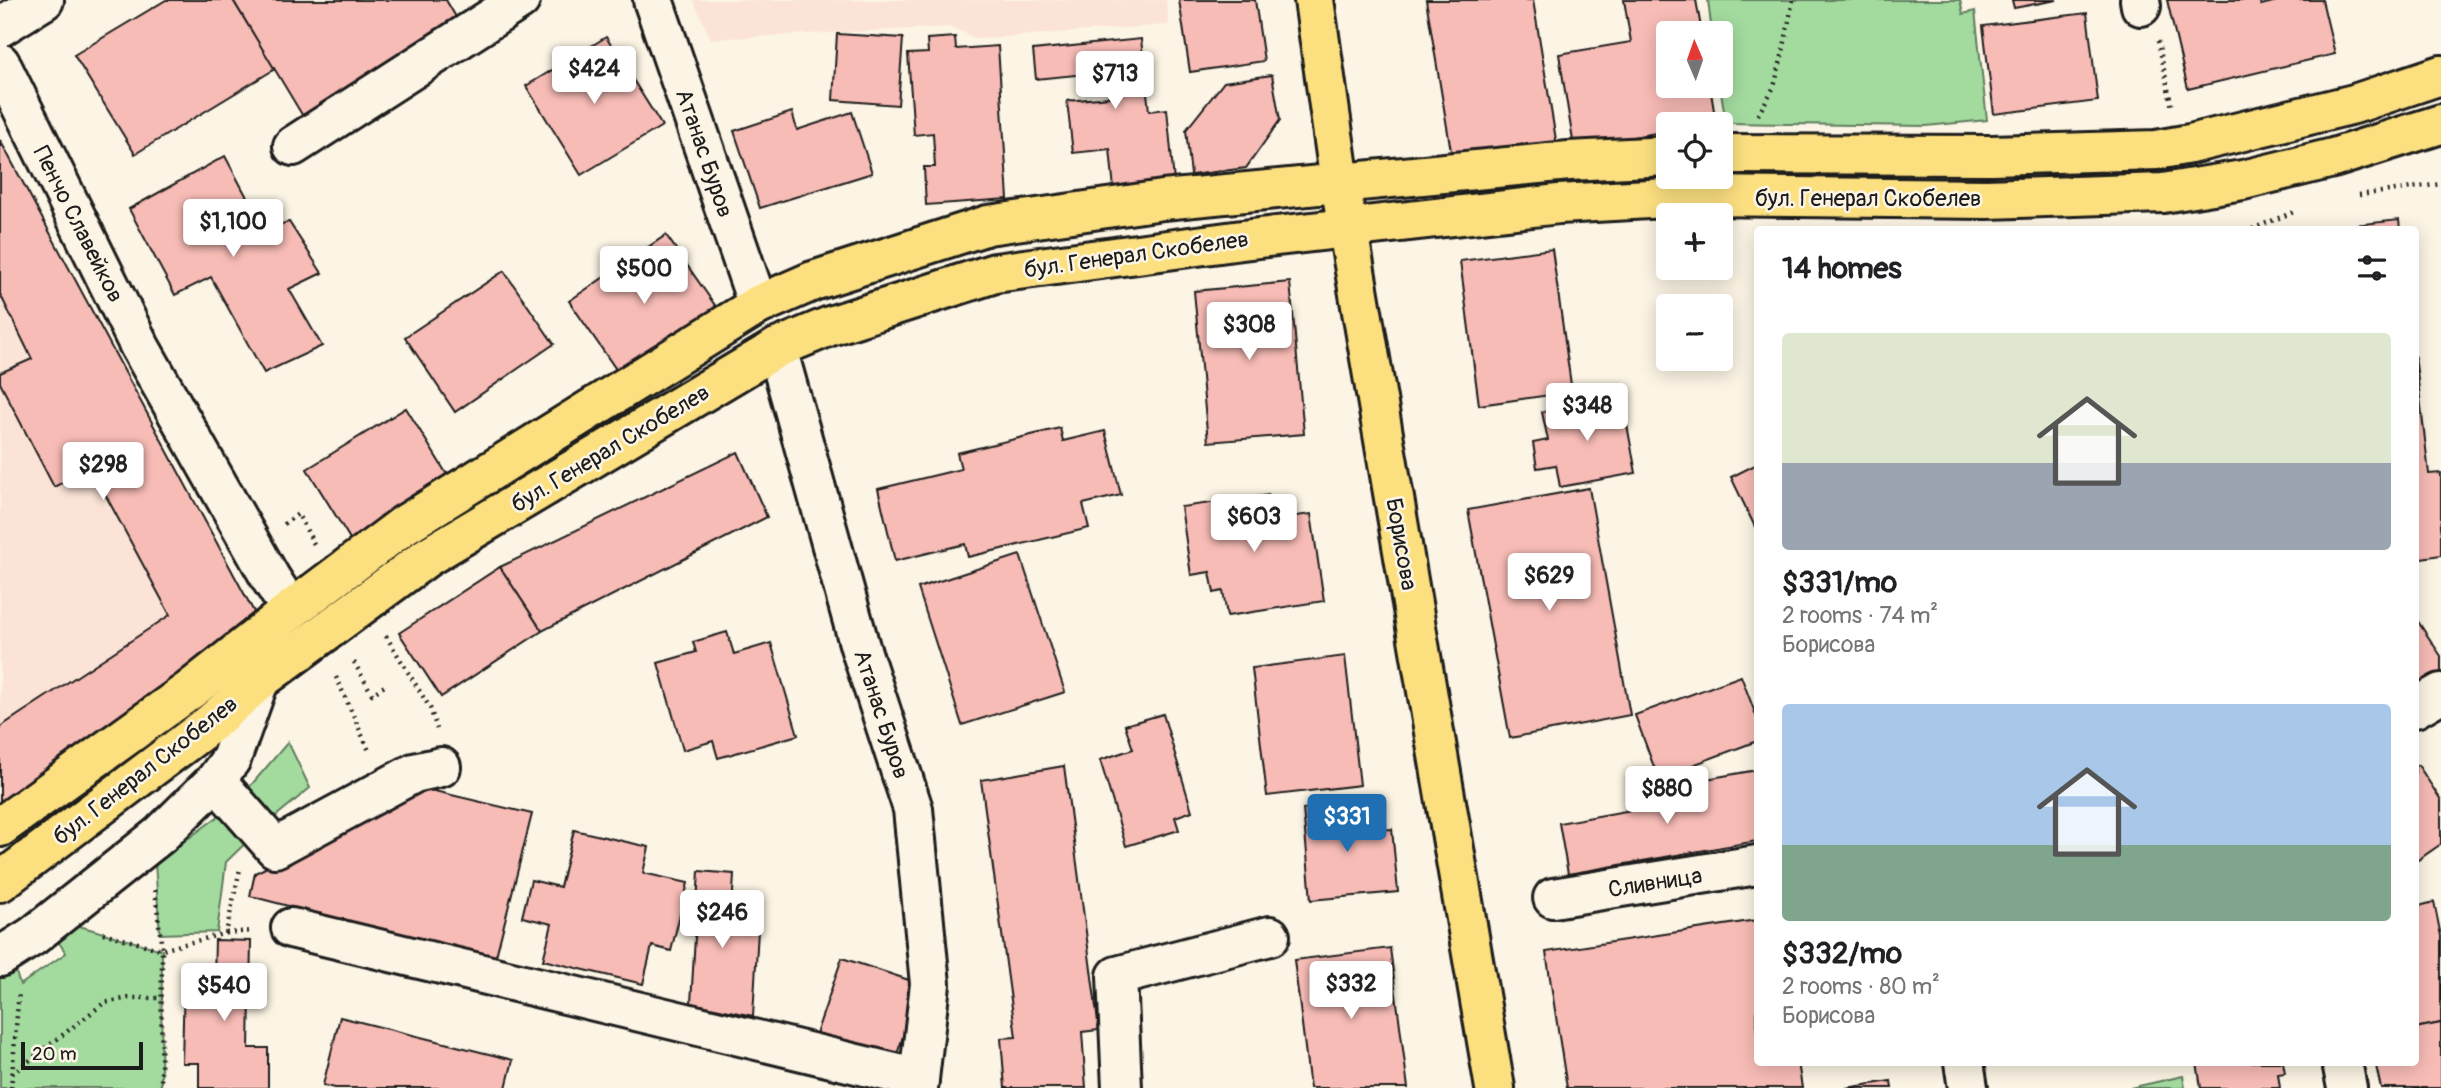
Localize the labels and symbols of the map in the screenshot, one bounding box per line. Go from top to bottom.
north arrow [1656,21,1732,98]
pin: $424 [553,46,635,106]
pin: $713 [1074,52,1156,111]
street label: Атанас Буров [669,85,740,221]
street label: Пенчо Славейков [27,141,130,307]
street label: бул. Генерал Скобелев [1755,184,1981,213]
pin: $1,100 [176,200,290,259]
street label: бул. Генерал Скобелев [1022,224,1250,285]
pin: $500 [603,246,685,306]
pin: $308 [1208,302,1290,362]
street label: бул. Генерал Скобелев [506,378,715,519]
pin: $348 [1546,384,1628,443]
pin: $298 [62,442,144,502]
pin: $603 [1213,494,1295,554]
street label: Борисова [1379,496,1424,593]
pin: $629 [1508,554,1590,613]
street label: Атанас Буров [847,646,916,782]
street label: бул. Генерал Скобелев [47,689,244,852]
pin: $880 [1626,766,1708,826]
pin: $331 [1306,794,1388,854]
street label: Сливница [1606,861,1704,904]
pin: $246 [681,890,763,950]
pin: $332 [1310,962,1392,1021]
pin: $540 [183,964,265,1023]
scale bar [21,1039,144,1071]

